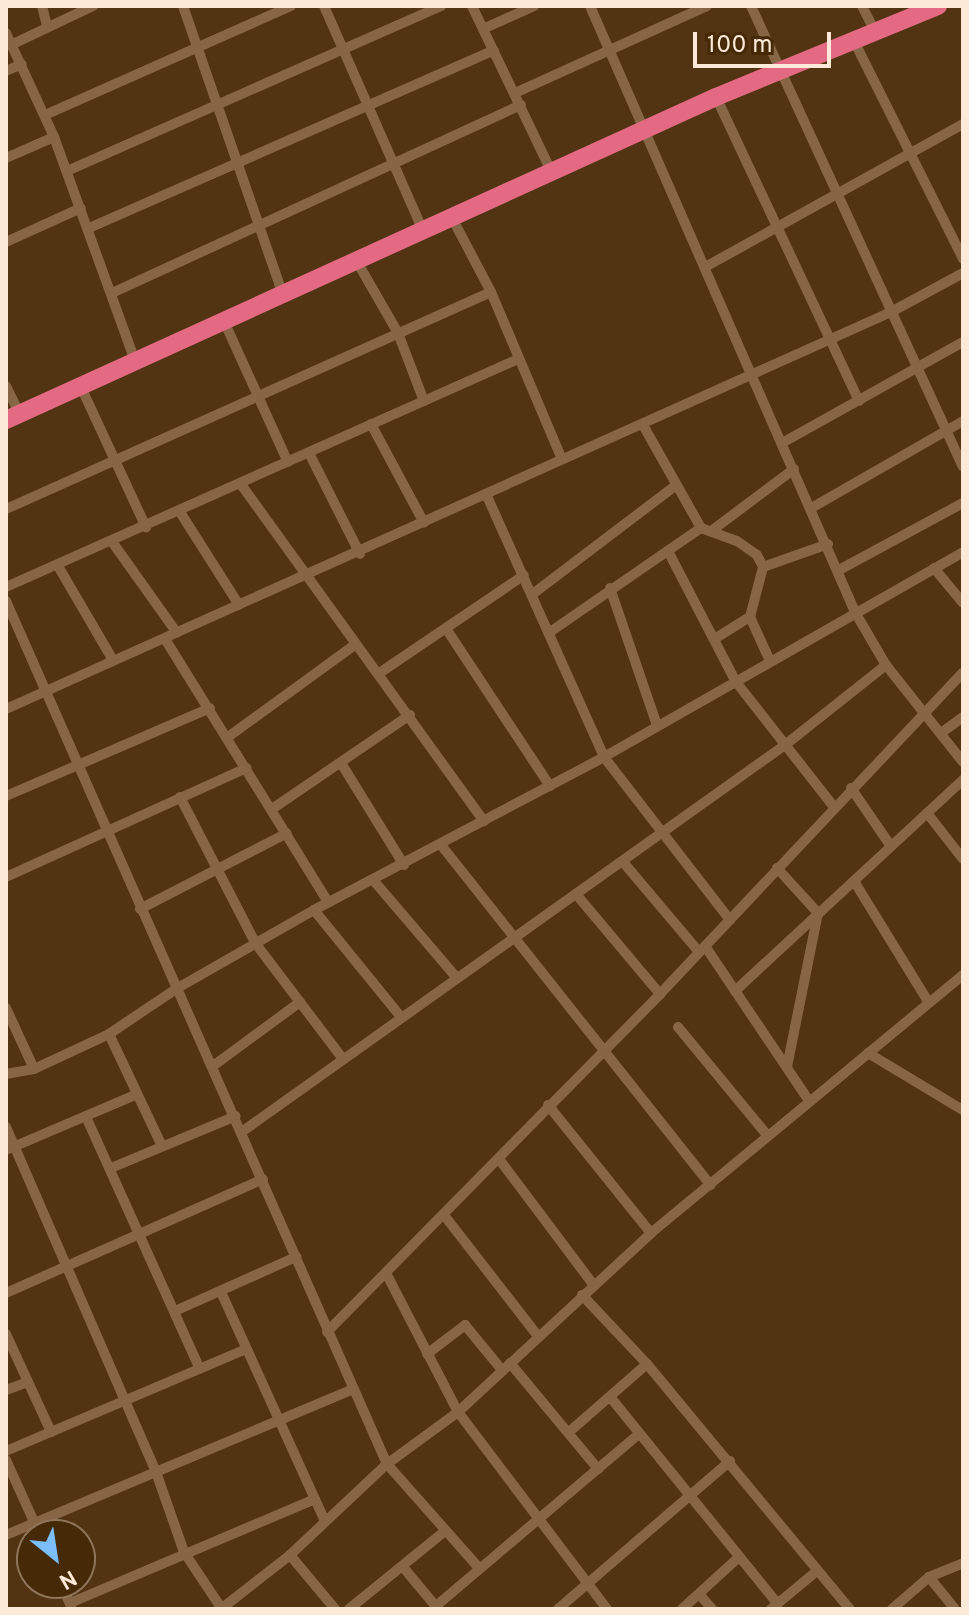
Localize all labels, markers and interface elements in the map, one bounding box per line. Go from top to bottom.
scale bar [697,16,835,66]
text: 100 m [707,31,773,61]
north arrow [16,1519,96,1599]
text: N [54,1563,81,1594]

